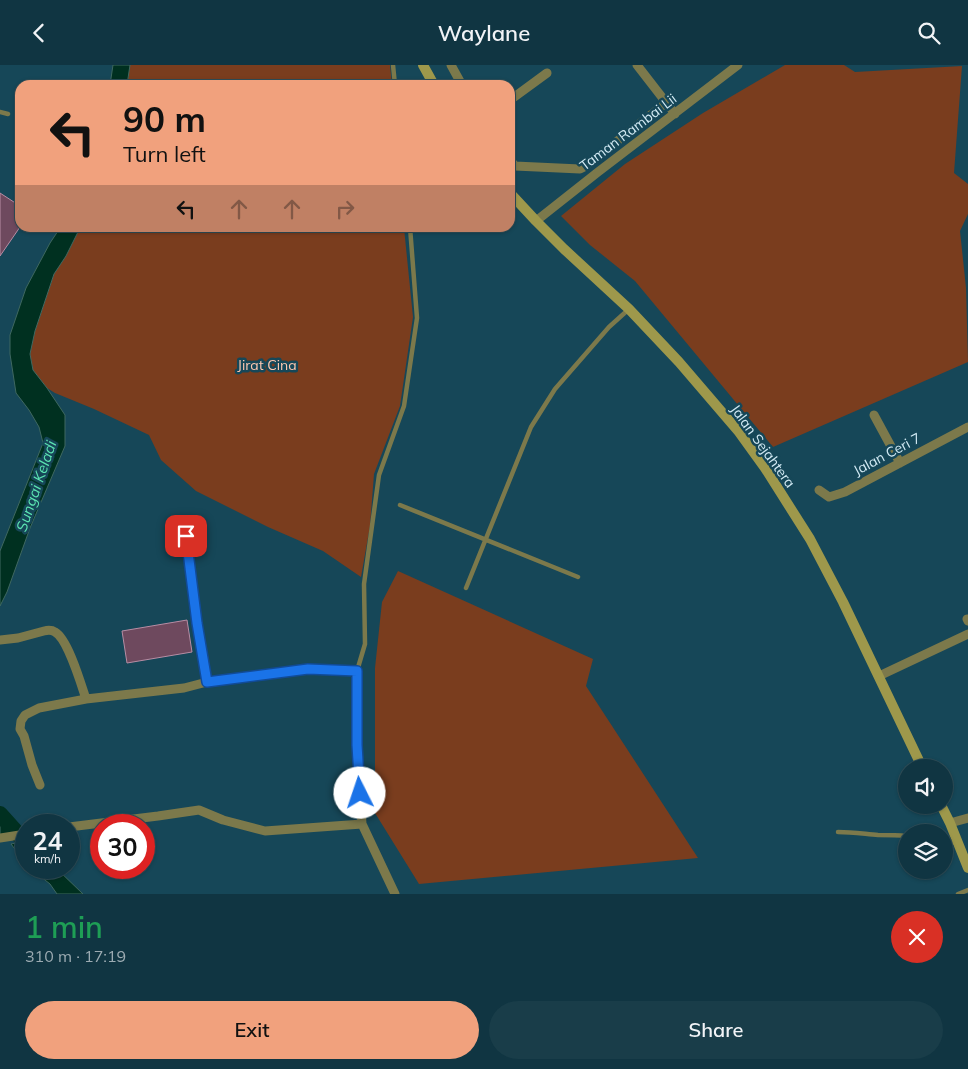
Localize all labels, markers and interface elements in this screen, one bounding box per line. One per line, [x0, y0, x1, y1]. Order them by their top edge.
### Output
icon: back [25, 19, 53, 47]
text: Waylane [438, 19, 530, 47]
icon: search [915, 19, 943, 47]
street label: Taman Rambai Lii [576, 90, 680, 174]
text: 90 m [123, 97, 206, 141]
icon: left [40, 100, 105, 165]
text: Turn left [123, 140, 206, 168]
icon: left [172, 195, 200, 223]
icon: ahead [225, 195, 253, 223]
icon: ahead [278, 195, 306, 223]
icon: right [331, 195, 359, 223]
park label: Jirat Cina [237, 356, 297, 374]
street label: Jalan Sejahtera [727, 401, 799, 491]
street label: Jalan Ceri 7 [850, 429, 924, 479]
water label: Sungai Keladi [12, 438, 61, 534]
pin [165, 515, 207, 557]
icon: arrive [172, 522, 200, 550]
map controls [898, 759, 953, 879]
button: sound [898, 759, 953, 814]
position arrow [333, 766, 385, 818]
speed limit sign: 30 [90, 814, 155, 879]
button: layers [898, 824, 953, 879]
text: 24 [32, 825, 63, 856]
text: km/h [34, 851, 61, 866]
text: 1 min [25, 908, 103, 946]
button: close [891, 911, 943, 963]
text: 310 m · 17:19 [25, 946, 126, 966]
button: Exit [25, 1001, 479, 1059]
button: Share [489, 1001, 943, 1059]

